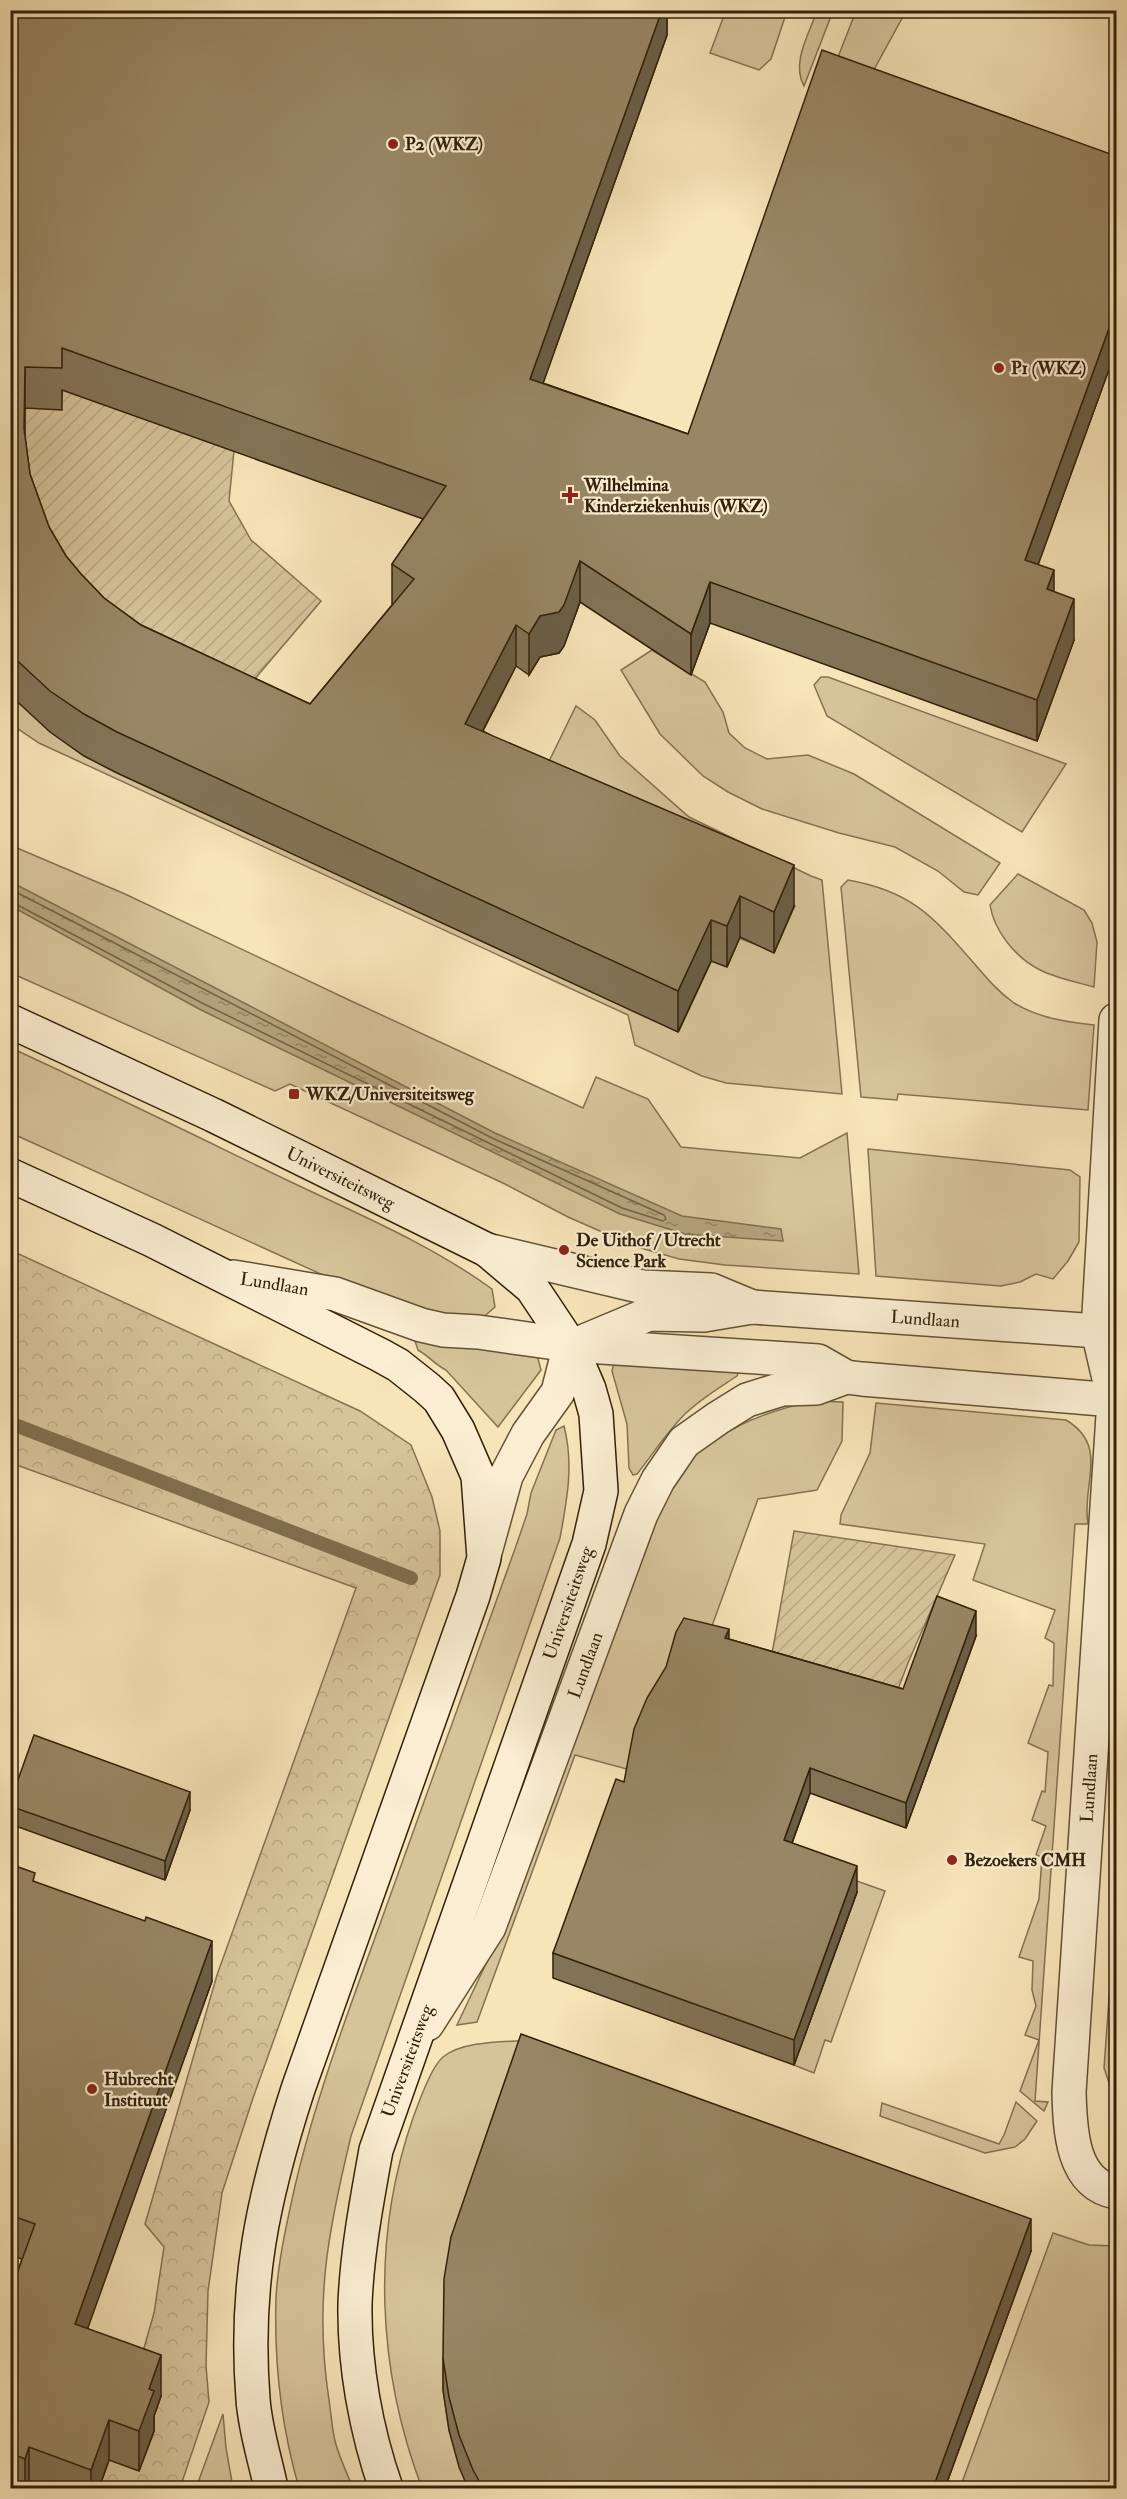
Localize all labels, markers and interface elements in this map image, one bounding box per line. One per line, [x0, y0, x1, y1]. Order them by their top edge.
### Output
place label: P2 (WKZ) [405, 133, 483, 156]
marker: P2 (WKZ) [386, 137, 400, 151]
place label: P1 (WKZ) [1011, 357, 1087, 380]
marker: P1 (WKZ) [992, 361, 1006, 375]
place label: Wilhelmina Kinderziekenhuis (WKZ) [583, 474, 768, 518]
marker: Wilhelmina Kinderziekenhuis (WKZ) [561, 486, 579, 504]
place label: WKZ/Universiteitsweg [305, 1083, 475, 1106]
marker: WKZ/Universiteitsweg [287, 1087, 301, 1101]
street label: Universiteitsweg [282, 1142, 400, 1215]
place label: De Uithof / Utrecht Science Park [576, 1229, 721, 1273]
marker: De Uithof / Utrecht Science Park [557, 1243, 571, 1257]
street label: Lundlaan [238, 1267, 310, 1301]
street label: Lundlaan [890, 1306, 961, 1333]
street label: Universiteitsweg [538, 1542, 599, 1663]
street label: Lundlaan [563, 1629, 609, 1702]
street label: Lundlaan [1076, 1753, 1103, 1823]
place label: Bezoekers CMH [964, 1849, 1086, 1872]
marker: Bezoekers CMH [945, 1853, 959, 1867]
street label: Universiteitsweg [376, 2000, 439, 2121]
place label: Hubrecht Instituut [104, 2068, 173, 2112]
marker: Hubrecht Instituut [85, 2082, 99, 2096]

